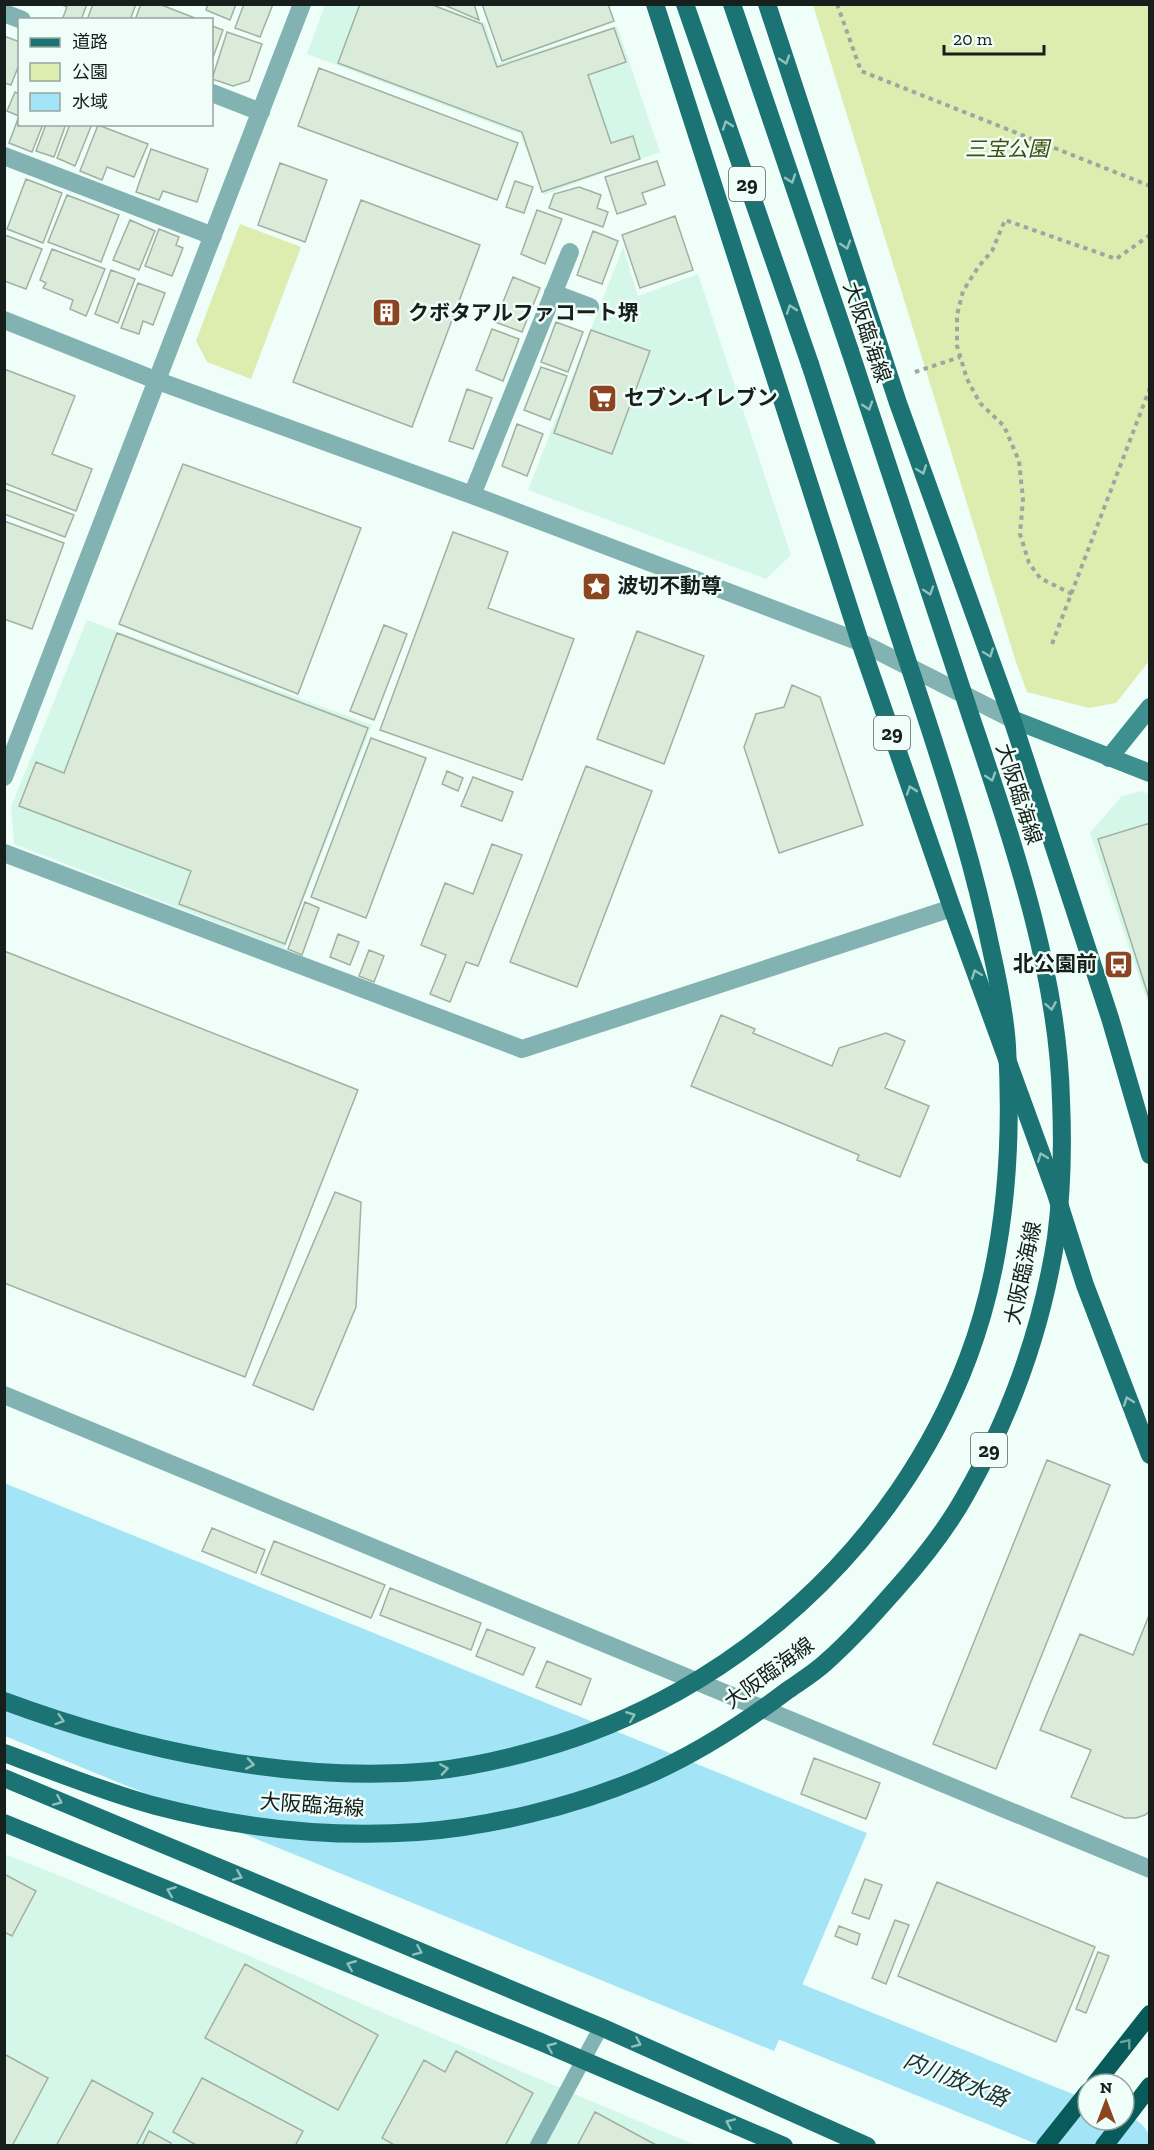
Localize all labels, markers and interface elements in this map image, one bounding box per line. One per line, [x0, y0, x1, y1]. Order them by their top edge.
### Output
legend [18, 18, 213, 126]
scale bar [944, 18, 1044, 56]
text: 20 m [953, 28, 993, 50]
text: 道路 [72, 31, 108, 53]
one-way arrow [778, 54, 790, 65]
text: 公園 [72, 61, 108, 83]
text: 水域 [72, 91, 108, 113]
one-way arrow [721, 120, 734, 131]
park label: 三宝公園 [965, 136, 1052, 161]
road number: 29 [729, 167, 765, 201]
one-way arrow [784, 173, 797, 184]
one-way arrow [839, 239, 851, 250]
street label: 大阪臨海線 [839, 278, 896, 386]
building icon: クボタアルファコート堺 [371, 297, 403, 329]
place label: クボタアルファコート堺 [408, 300, 639, 325]
one-way arrow [785, 304, 798, 315]
supermarket icon: セブン-イレブン [587, 382, 619, 414]
place label: セブン-イレブン [624, 385, 778, 410]
one-way arrow [861, 400, 873, 411]
one-way arrow [915, 464, 928, 475]
place icon: 波切不動尊 [580, 570, 612, 602]
place label: 波切不動尊 [617, 573, 722, 598]
one-way arrow [922, 586, 935, 596]
one-way arrow [981, 647, 994, 658]
road number: 29 [874, 716, 910, 750]
street label: 大阪臨海線 [991, 740, 1048, 848]
one-way arrow [984, 771, 996, 782]
one-way arrow [906, 785, 919, 796]
bus stop icon: 北公園前 [1102, 948, 1134, 980]
place label: 北公園前 [1013, 951, 1097, 976]
one-way arrow [971, 969, 984, 980]
one-way arrow [1044, 1001, 1056, 1010]
one-way arrow [1037, 1152, 1050, 1163]
street label: 大阪臨海線 [999, 1219, 1046, 1327]
one-way arrow [1123, 1396, 1135, 1407]
road number: 29 [971, 1433, 1007, 1467]
street label: 大阪臨海線 [719, 1632, 819, 1714]
one-way arrow [624, 1711, 635, 1723]
one-way arrow [54, 1712, 65, 1725]
one-way arrow [244, 1757, 254, 1770]
one-way arrow [439, 1763, 449, 1776]
street label: 大阪臨海線 [259, 1788, 365, 1821]
one-way arrow [52, 1794, 63, 1806]
one-way arrow [232, 1869, 243, 1881]
one-way arrow [166, 1886, 177, 1898]
one-way arrow [412, 1944, 423, 1956]
one-way arrow [346, 1960, 357, 1972]
one-way arrow [630, 2036, 641, 2048]
one-way arrow [1119, 2039, 1130, 2050]
one-way arrow [546, 2042, 557, 2054]
water label: 内川放水路 [900, 2046, 1014, 2113]
north arrow [1076, 2072, 1136, 2132]
text: N [1100, 2078, 1112, 2097]
one-way arrow [726, 2118, 737, 2130]

